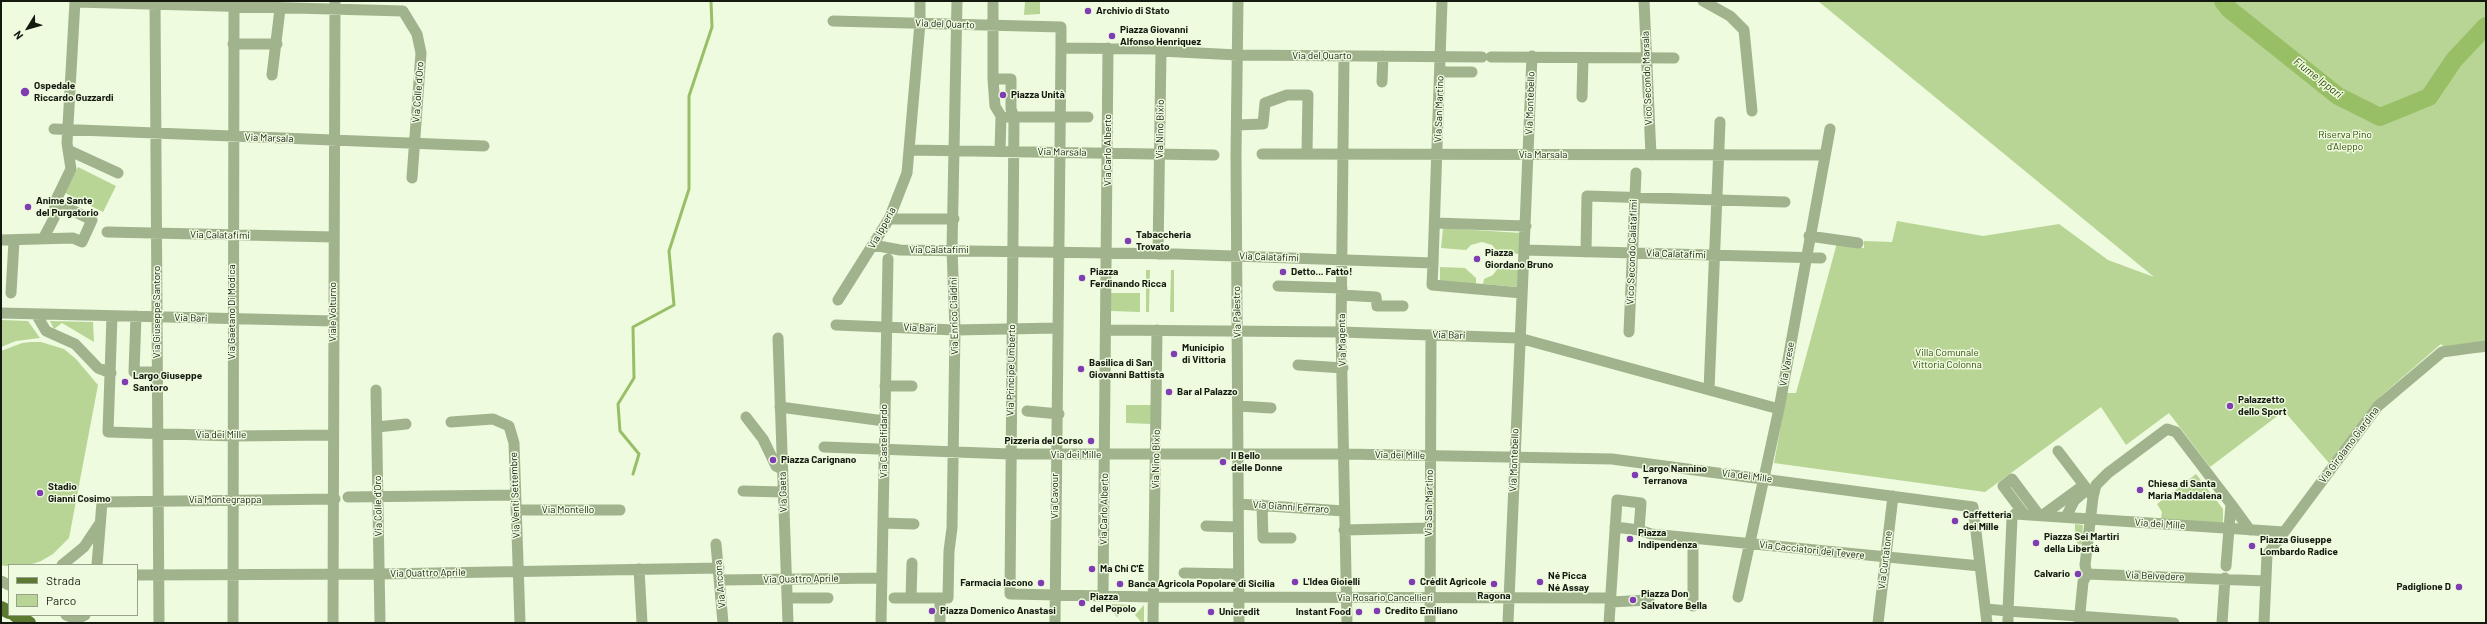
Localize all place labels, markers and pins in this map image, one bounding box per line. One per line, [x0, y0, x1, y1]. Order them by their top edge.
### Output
place label: Archivio di Stato [1096, 5, 1170, 17]
marker: Archivio di Stato [1083, 6, 1093, 16]
place label: Piazza Giovanni Alfonso Henriquez [1120, 24, 1201, 48]
marker: Piazza Giovanni Alfonso Henriquez [1107, 31, 1117, 41]
place label: Ospedale Riccardo Guzzardi [34, 80, 114, 104]
marker: Ospedale Riccardo Guzzardi [19, 86, 31, 98]
place label: Piazza Unità [1011, 89, 1065, 101]
marker: Piazza Unità [998, 90, 1008, 100]
place label: Anime Sante del Purgatorio [36, 195, 99, 218]
marker: Anime Sante del Purgatorio [23, 202, 33, 212]
place label: Tabaccheria Trovato [1136, 229, 1191, 252]
marker: Tabaccheria Trovato [1123, 236, 1133, 246]
place label: Piazza Giordano Bruno [1485, 247, 1553, 270]
marker: Piazza Giordano Bruno [1472, 254, 1482, 264]
place label: Piazza Ferdinando Ricca [1090, 266, 1166, 290]
place label: Detto... Fatto! [1291, 266, 1352, 278]
marker: Detto... Fatto! [1278, 267, 1288, 277]
marker: Piazza Ferdinando Ricca [1077, 273, 1087, 283]
place label: Municipio di Vittoria [1182, 342, 1226, 366]
marker: Municipio di Vittoria [1169, 349, 1179, 359]
place label: Basilica di San Giovanni Battista [1089, 357, 1164, 380]
marker: Basilica di San Giovanni Battista [1076, 364, 1086, 374]
place label: Largo Giuseppe Santoro [133, 370, 202, 394]
marker: Largo Giuseppe Santoro [120, 377, 130, 387]
place label: Bar al Palazzo [1177, 386, 1238, 398]
marker: Bar al Palazzo [1164, 387, 1174, 397]
place label: Palazzetto dello Sport [2238, 394, 2286, 418]
marker: Palazzetto dello Sport [2225, 401, 2235, 411]
place label: Pizzeria del Corso [1005, 435, 1083, 447]
marker: Pizzeria del Corso [1086, 436, 1096, 446]
place label: Il Bello delle Donne [1231, 450, 1283, 474]
place label: Piazza Carignano [781, 454, 856, 466]
marker: Piazza Carignano [768, 455, 778, 465]
marker: Il Bello delle Donne [1218, 457, 1228, 467]
place label: Largo Nannino Terranova [1643, 463, 1707, 486]
marker: Largo Nannino Terranova [1630, 470, 1640, 480]
place label: Chiesa di Santa Maria Maddalena [2148, 478, 2222, 502]
place label: Stadio Gianni Cosimo [48, 481, 111, 504]
marker: Chiesa di Santa Maria Maddalena [2135, 485, 2145, 495]
marker: Stadio Gianni Cosimo [35, 488, 45, 498]
place label: Caffetteria dei Mille [1963, 509, 2012, 532]
marker: Caffetteria dei Mille [1950, 516, 1960, 526]
place label: Piazza Indipendenza [1638, 527, 1697, 550]
place label: Piazza Sei Martiri della Libertà [2044, 531, 2119, 554]
marker: Piazza Indipendenza [1625, 534, 1635, 544]
place label: Piazza Giuseppe Lombardo Radice [2260, 534, 2338, 558]
marker: Piazza Sei Martiri della Libertà [2031, 538, 2041, 548]
marker: Piazza Giuseppe Lombardo Radice [2247, 541, 2257, 551]
place label: Ma Chi C'È [1100, 563, 1144, 575]
marker: Ma Chi C'È [1087, 564, 1097, 574]
place label: Calvario [2034, 568, 2070, 580]
marker: Calvario [2073, 569, 2083, 579]
place label: Né Picca Né Assay [1548, 570, 1589, 594]
place label: L'Idea Gioielli [1303, 576, 1360, 588]
place label: Crédit Agricole [1420, 576, 1486, 588]
place label: Farmacia Iacono [960, 577, 1033, 589]
marker: L'Idea Gioielli [1290, 577, 1300, 587]
marker: Crédit Agricole [1407, 577, 1417, 587]
marker: Né Picca Né Assay [1535, 577, 1545, 587]
marker: Farmacia Iacono [1036, 578, 1046, 588]
place label: Banca Agricola Popolare di Sicilia [1128, 578, 1275, 590]
marker: Banca Agricola Popolare di Sicilia [1115, 579, 1125, 589]
marker: Ragona [1489, 579, 1499, 589]
place label: Padiglione D [2396, 581, 2451, 593]
marker: Padiglione D [2454, 582, 2464, 592]
place label: Piazza Don Salvatore Bella [1641, 588, 1707, 612]
place label: Ragona [1477, 590, 1511, 602]
place label: Piazza del Popolo [1090, 591, 1136, 614]
marker: Piazza Don Salvatore Bella [1628, 595, 1638, 605]
marker: Piazza del Popolo [1077, 598, 1087, 608]
place label: Piazza Domenico Anastasi [940, 605, 1056, 617]
place label: Credito Emiliano [1385, 605, 1458, 617]
marker: Piazza Domenico Anastasi [927, 606, 937, 616]
place label: Unicredit [1219, 606, 1260, 618]
place label: Instant Food [1296, 606, 1351, 618]
marker: Credito Emiliano [1372, 606, 1382, 616]
marker: Unicredit [1206, 607, 1216, 617]
marker: Instant Food [1354, 607, 1364, 617]

